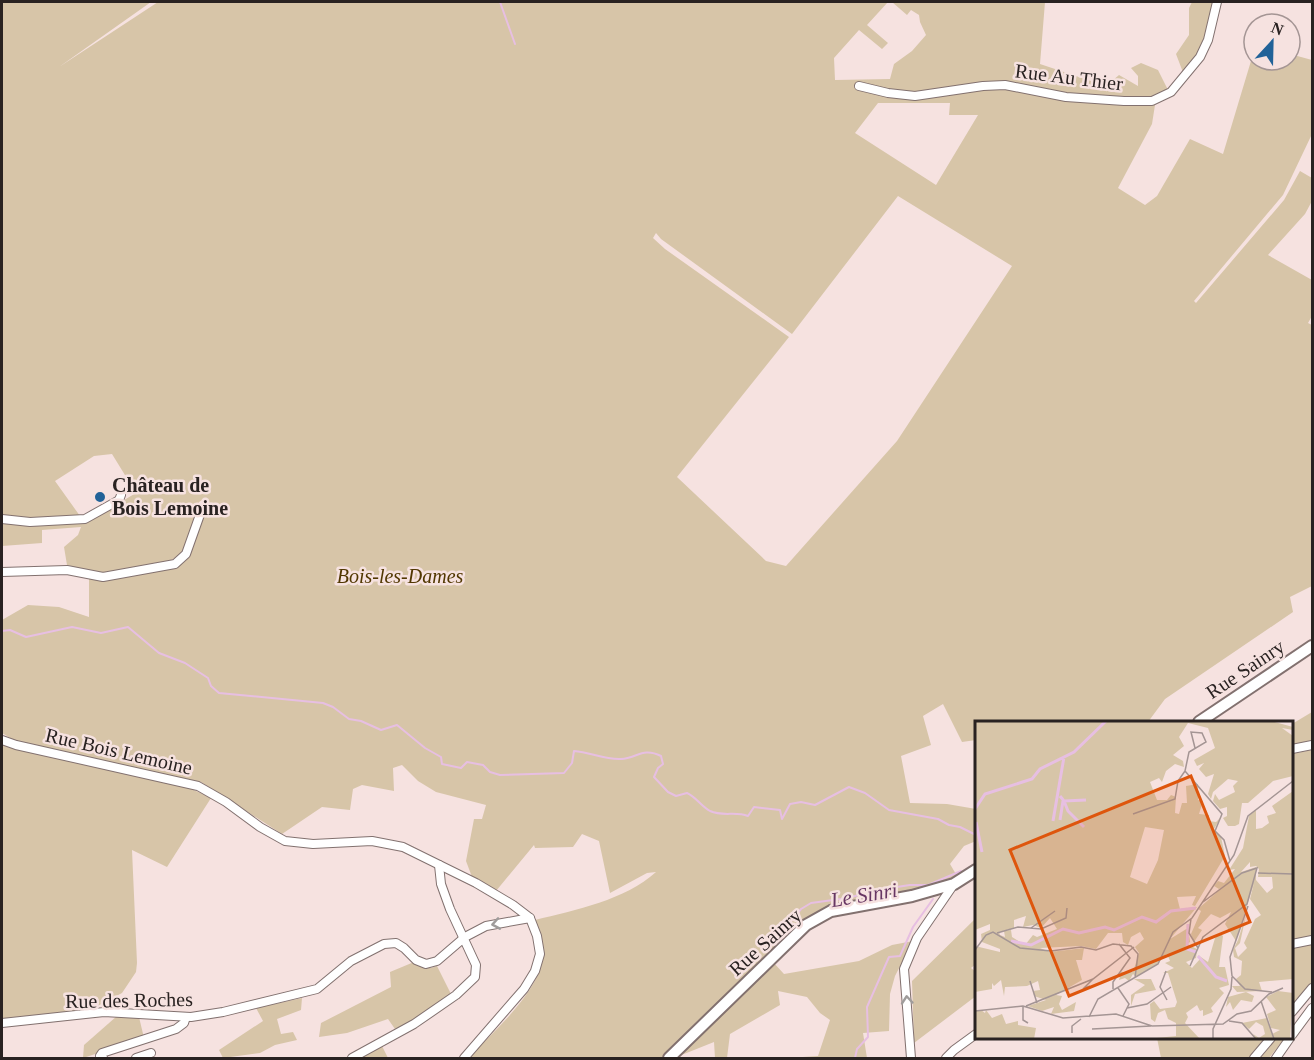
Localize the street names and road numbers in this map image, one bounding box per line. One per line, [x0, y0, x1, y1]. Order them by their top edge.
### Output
street label: Rue Au Thier [1014, 59, 1125, 95]
street label: Rue Sainry [1202, 635, 1289, 704]
street label: Rue Bois Lemoine [43, 723, 195, 779]
street label: Rue Sainry [724, 904, 806, 981]
street label: Rue des Roches [65, 988, 193, 1012]

